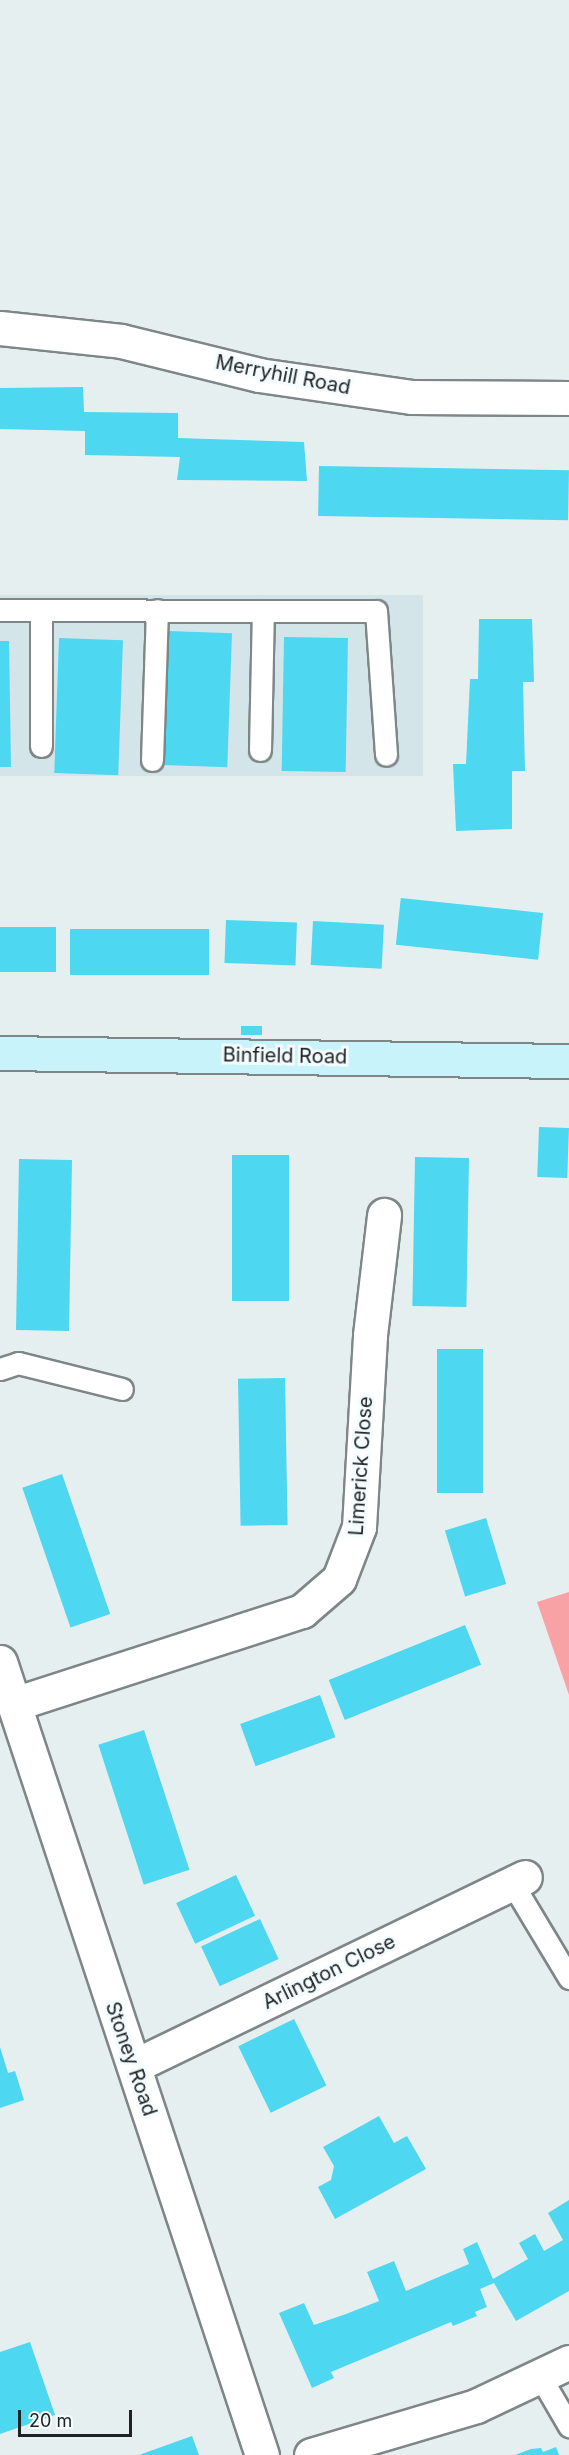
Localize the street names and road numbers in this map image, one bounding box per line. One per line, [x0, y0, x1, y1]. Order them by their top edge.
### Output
street label: Merryhill Road [213, 350, 353, 400]
street label: Binfield Road [222, 1043, 348, 1069]
street label: Limerick Close [344, 1395, 378, 1537]
street label: Arlington Close [259, 1929, 399, 2015]
street label: Stoney Road [100, 1999, 162, 2119]

